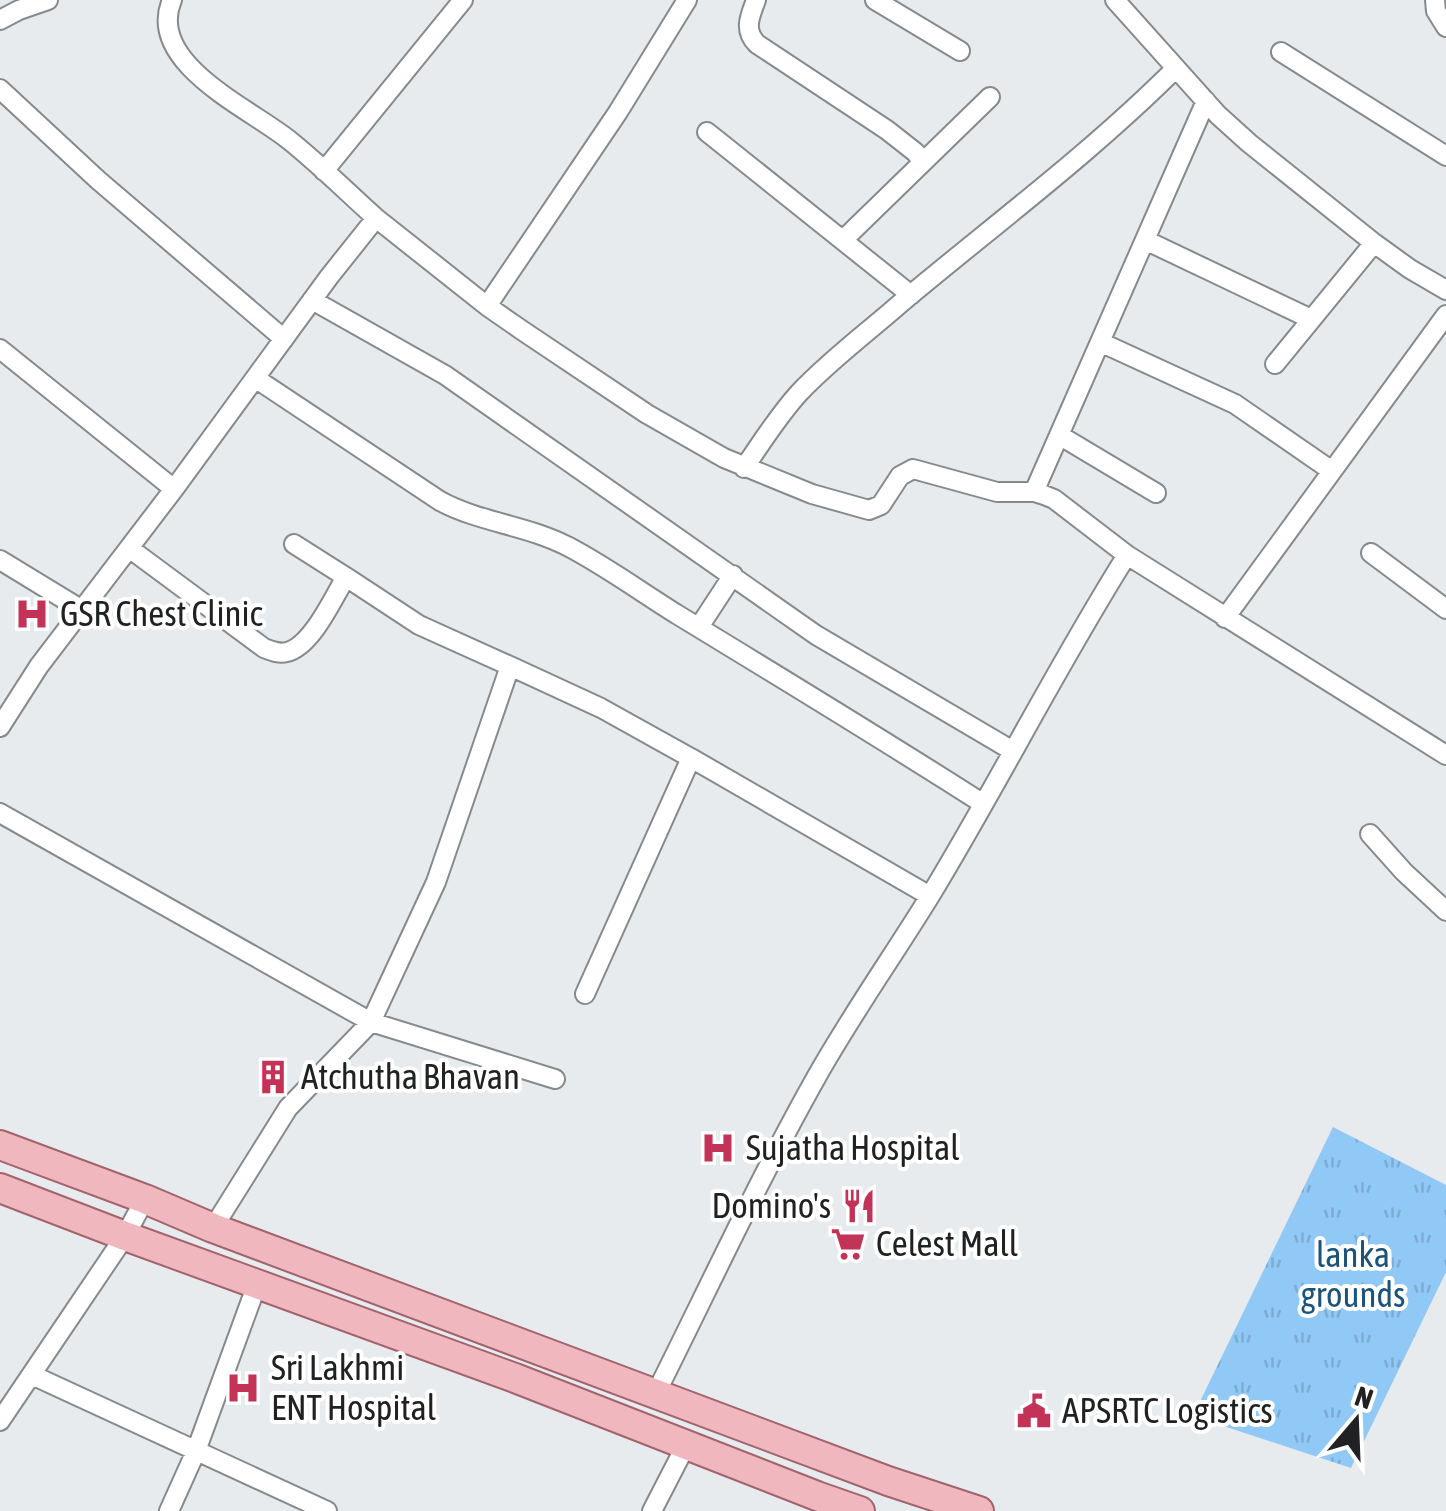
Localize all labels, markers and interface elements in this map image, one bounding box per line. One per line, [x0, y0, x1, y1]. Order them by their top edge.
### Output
place label: GSR Chest Clinic [60, 593, 262, 633]
hospital icon: GSR Chest Clinic [13, 595, 51, 633]
place label: Atchutha Bhavan [301, 1056, 520, 1096]
building icon: Atchutha Bhavan [254, 1058, 292, 1096]
place label: Sujatha Hospital [746, 1127, 959, 1167]
hospital icon: Sujatha Hospital [699, 1129, 737, 1167]
place label: Domino's [712, 1185, 831, 1225]
restaurant icon: Domino's [840, 1187, 878, 1225]
place label: Celest Mall [876, 1223, 1018, 1263]
supermarket icon: Celest Mall [829, 1225, 867, 1263]
park label: lanka grounds [1301, 1234, 1405, 1314]
place label: Sri Lakhmi ENT Hospital [271, 1347, 436, 1427]
hospital icon: Sri Lakhmi ENT Hospital [224, 1369, 262, 1407]
north arrow [1306, 1371, 1406, 1471]
text: N [1351, 1380, 1377, 1415]
place label: APSRTC Logistics [1062, 1390, 1273, 1430]
public building icon: APSRTC Logistics [1015, 1392, 1053, 1430]

